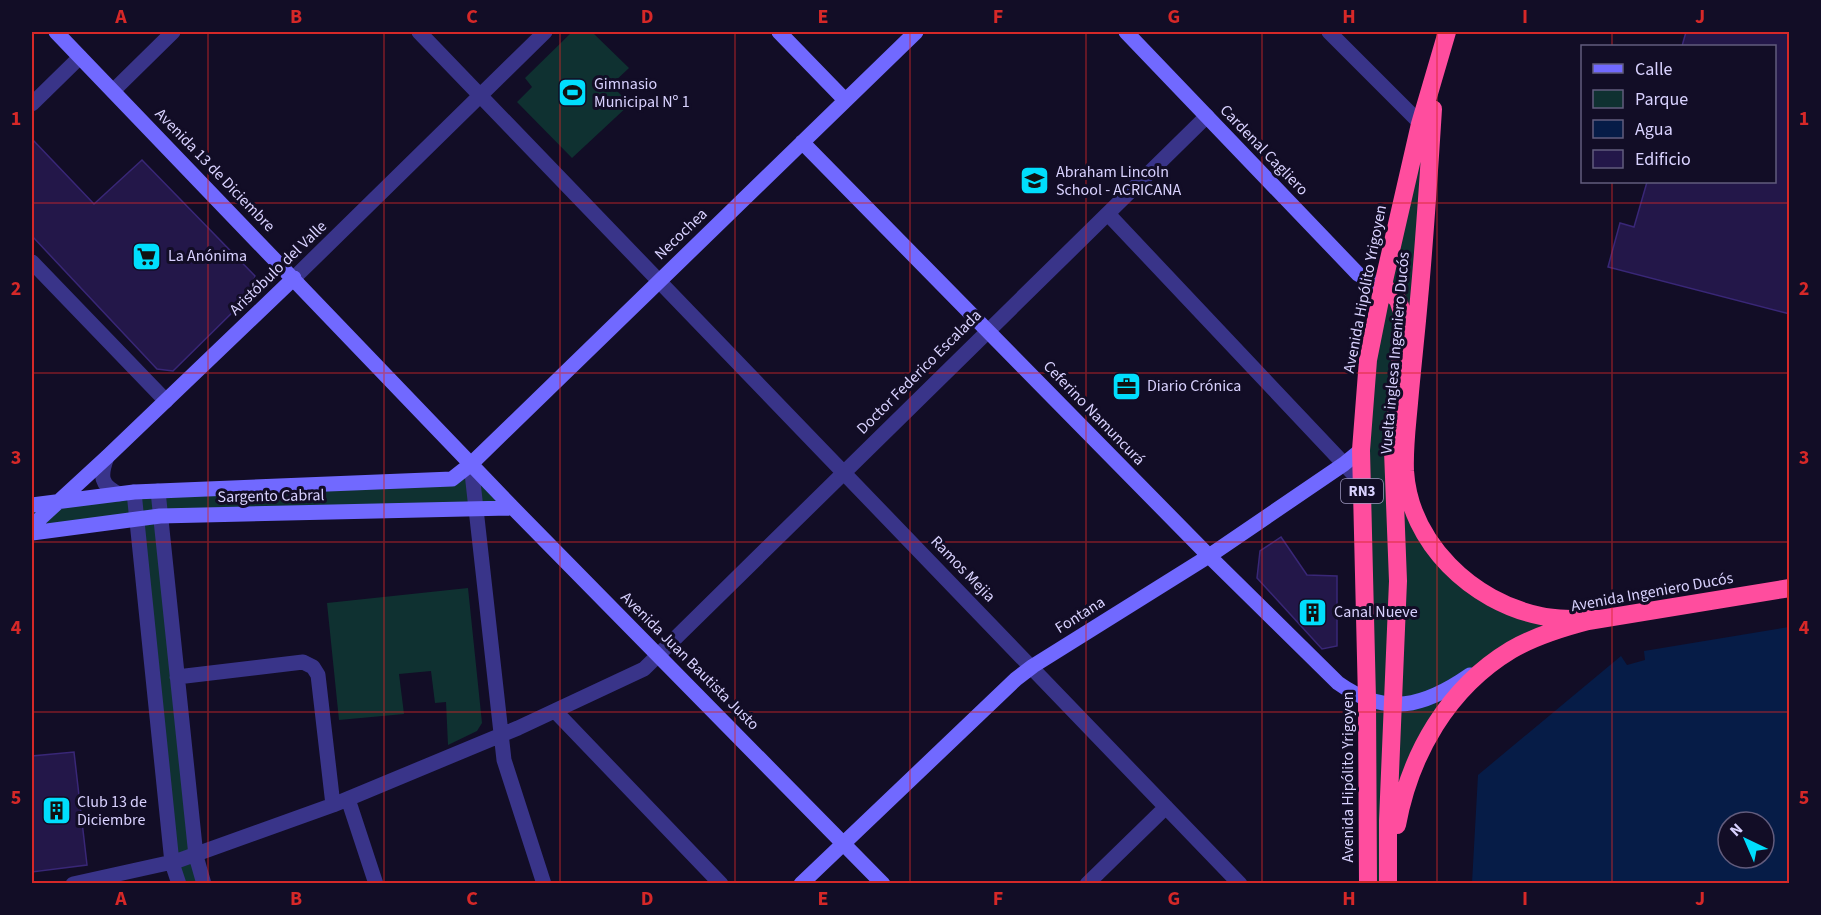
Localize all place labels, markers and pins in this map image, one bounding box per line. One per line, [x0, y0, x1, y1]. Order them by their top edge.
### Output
place label: Gimnasio Municipal Nº 1 [594, 73, 690, 113]
sports icon: Gimnasio Municipal Nº 1 [557, 77, 589, 109]
place label: Abraham Lincoln School - ACRICANA [1056, 161, 1181, 201]
school or university icon: Abraham Lincoln School - ACRICANA [1019, 165, 1051, 197]
supermarket icon: La Anónima [131, 240, 163, 272]
place label: La Anónima [168, 245, 247, 267]
office icon: Diario Crónica [1110, 370, 1142, 402]
place label: Diario Crónica [1147, 375, 1241, 397]
building icon: Canal Nueve [1297, 596, 1329, 628]
place label: Canal Nueve [1334, 601, 1418, 623]
place label: Club 13 de Diciembre [77, 791, 147, 831]
building icon: Club 13 de Diciembre [40, 795, 72, 827]

